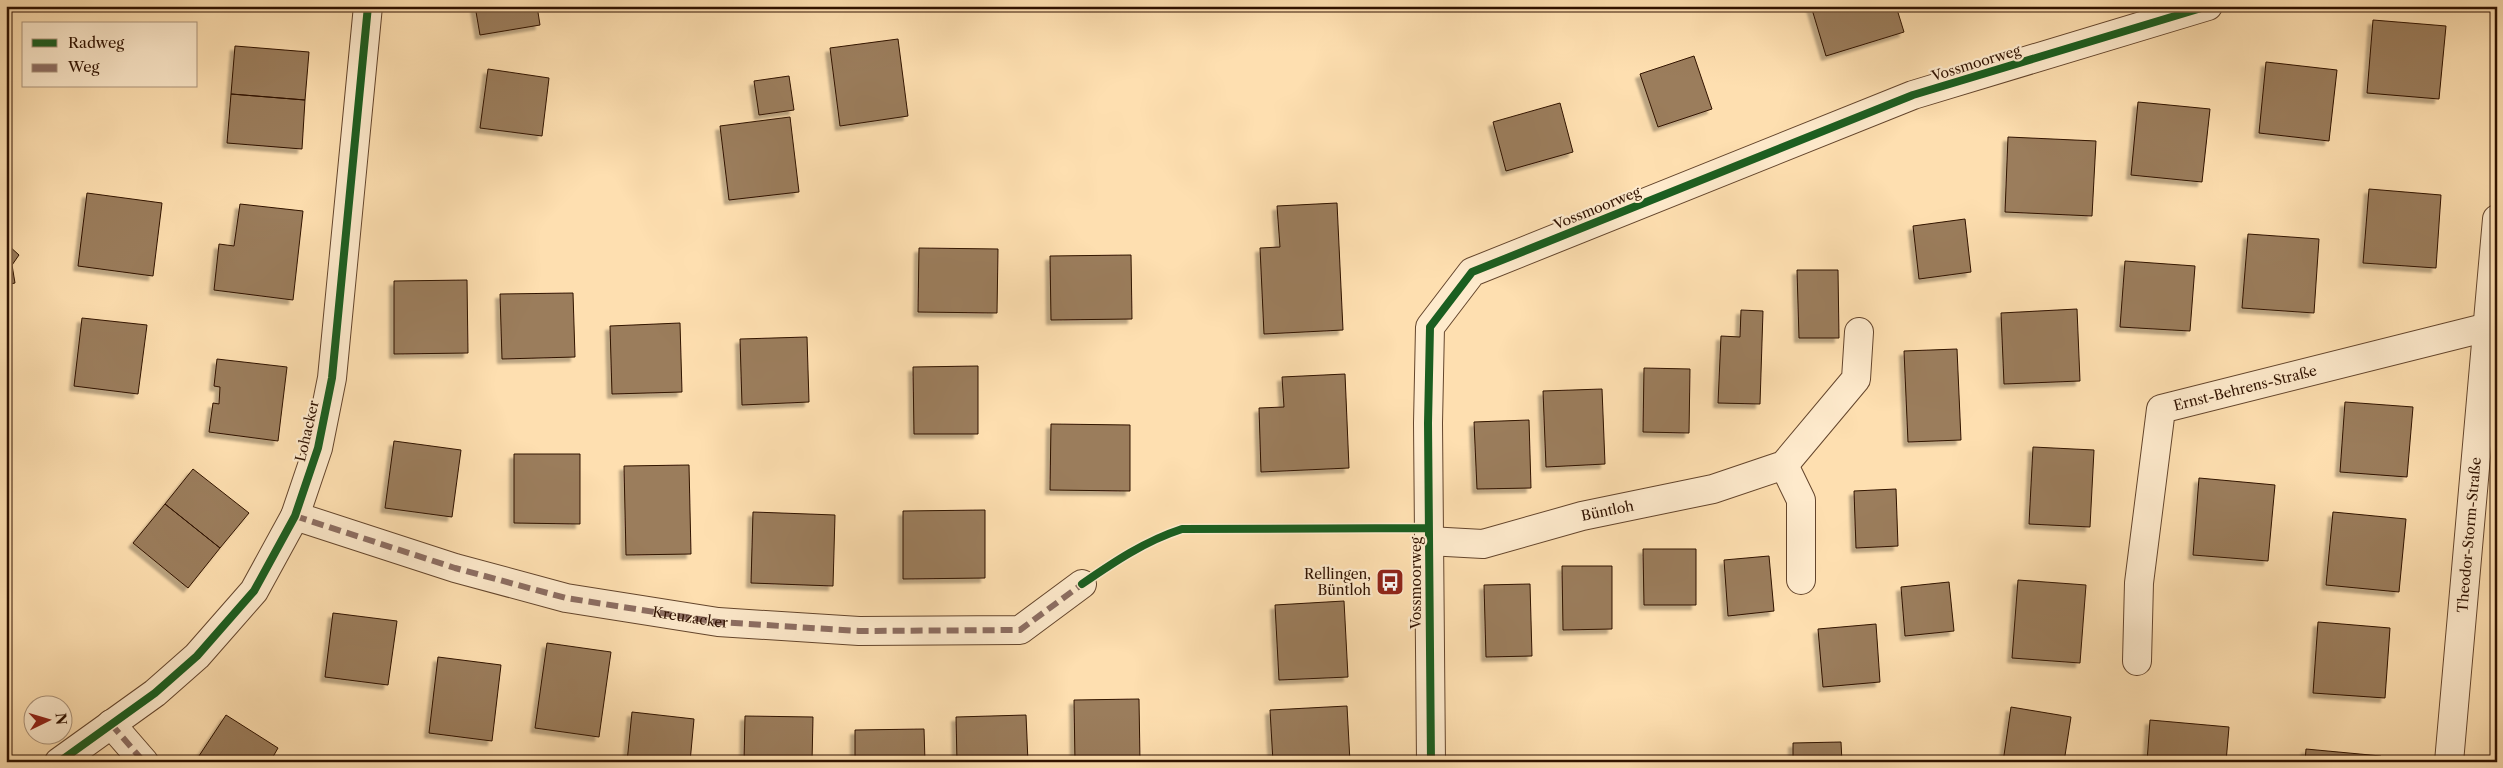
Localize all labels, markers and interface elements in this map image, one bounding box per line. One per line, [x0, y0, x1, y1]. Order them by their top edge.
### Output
legend [22, 22, 198, 88]
text: Radweg [68, 33, 124, 52]
street label: Vossmoorweg [1928, 41, 2023, 85]
text: Weg [67, 57, 100, 76]
street label: Vossmoorweg [1550, 182, 1644, 234]
street label: Ernst-Behrens-Straße [2172, 361, 2319, 415]
street label: Lohacker [291, 398, 323, 463]
street label: Theodor-Storm-Straße [2453, 456, 2485, 613]
street label: Büntloh [1580, 496, 1636, 525]
street label: Vossmoorweg [1407, 536, 1425, 630]
place label: Rellingen, Büntloh [1304, 565, 1371, 599]
bus stop icon: Rellingen, Büntloh [1375, 567, 1405, 597]
street label: Kreuzacker [651, 603, 729, 632]
north arrow [22, 696, 72, 746]
text: N [51, 712, 70, 726]

